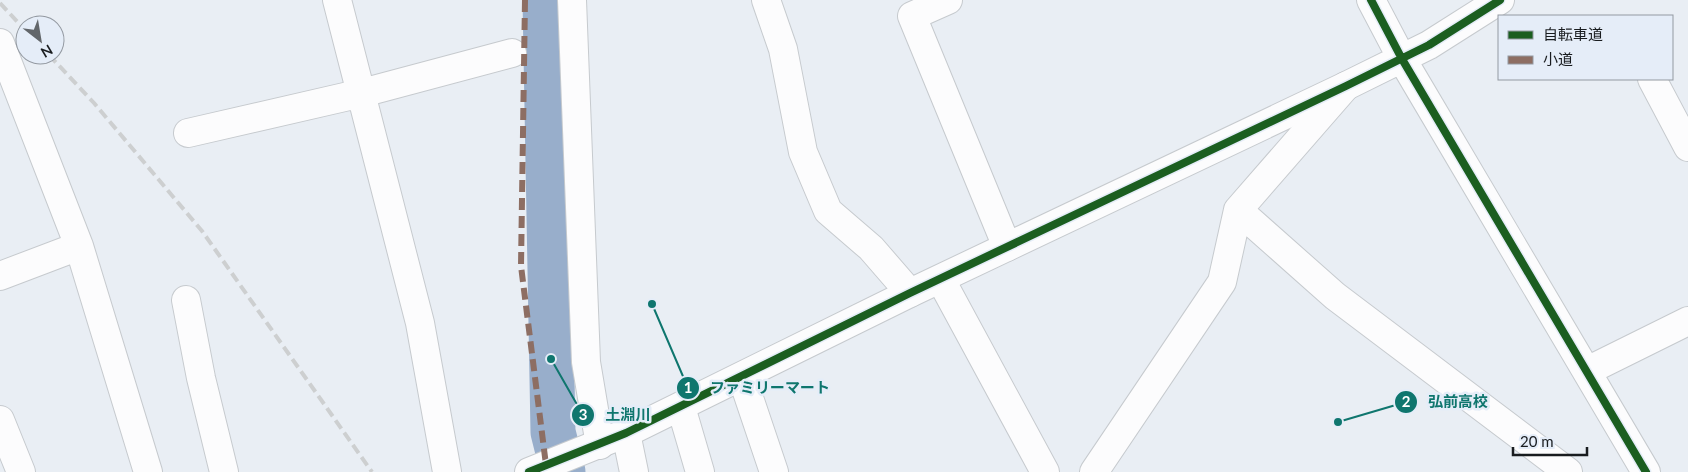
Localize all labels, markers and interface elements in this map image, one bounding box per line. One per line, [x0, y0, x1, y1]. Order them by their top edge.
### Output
north arrow [15, 15, 65, 65]
legend [1498, 15, 1673, 80]
text: 自転車道 [1543, 25, 1603, 43]
text: N [38, 42, 56, 62]
text: 小道 [1543, 50, 1573, 68]
callout: ファミリーマート [675, 373, 840, 403]
text: 1 [684, 378, 692, 396]
text: ファミリーマート [710, 378, 830, 396]
callout: 弘前高校 [1393, 387, 1498, 417]
text: 2 [1402, 392, 1411, 410]
text: 弘前高校 [1428, 392, 1488, 410]
callout: 土淵川 [570, 400, 660, 430]
text: 3 [579, 405, 587, 423]
text: 土淵川 [605, 405, 651, 423]
scale bar [1513, 424, 1587, 456]
text: 20 m [1520, 432, 1554, 450]

